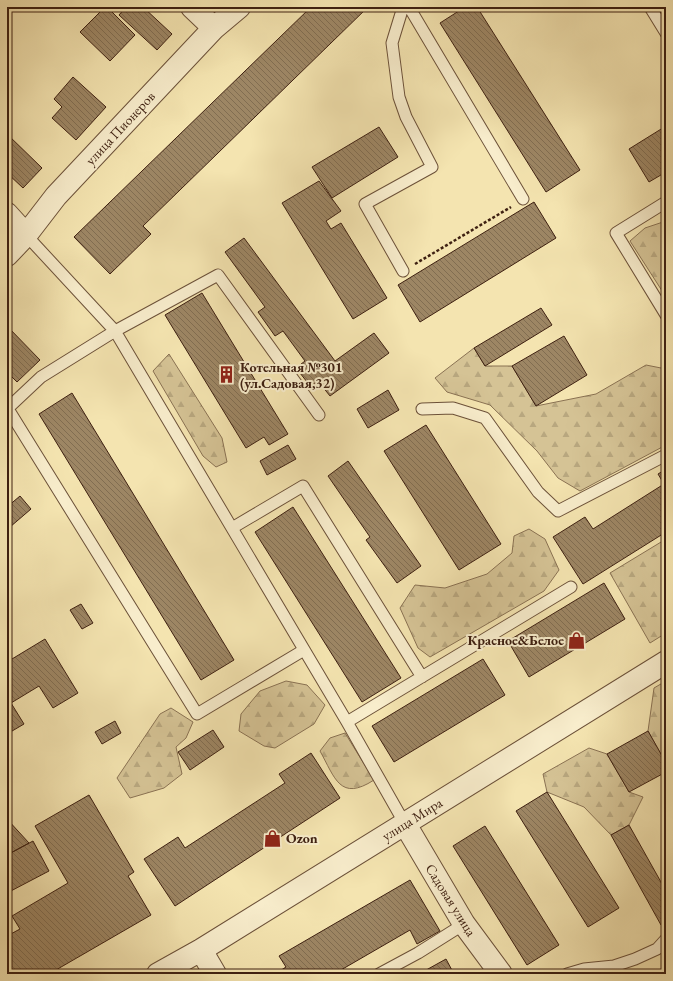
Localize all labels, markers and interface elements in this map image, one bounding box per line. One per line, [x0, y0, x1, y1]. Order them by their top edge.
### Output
street label: улица Пионеров [81, 87, 159, 169]
place label: Котельная №301 (ул.Садовая,32) [240, 358, 342, 392]
building icon: Котельная №301 (ул.Садовая,32) [217, 365, 237, 385]
shop icon: Красное&Белое [567, 630, 587, 650]
place label: Красное&Белое [468, 631, 564, 649]
street label: улица Мира [378, 793, 446, 845]
shop icon: Ozon [263, 828, 283, 848]
place label: Ozon [286, 829, 318, 847]
street label: Садовая улица [422, 860, 481, 940]

